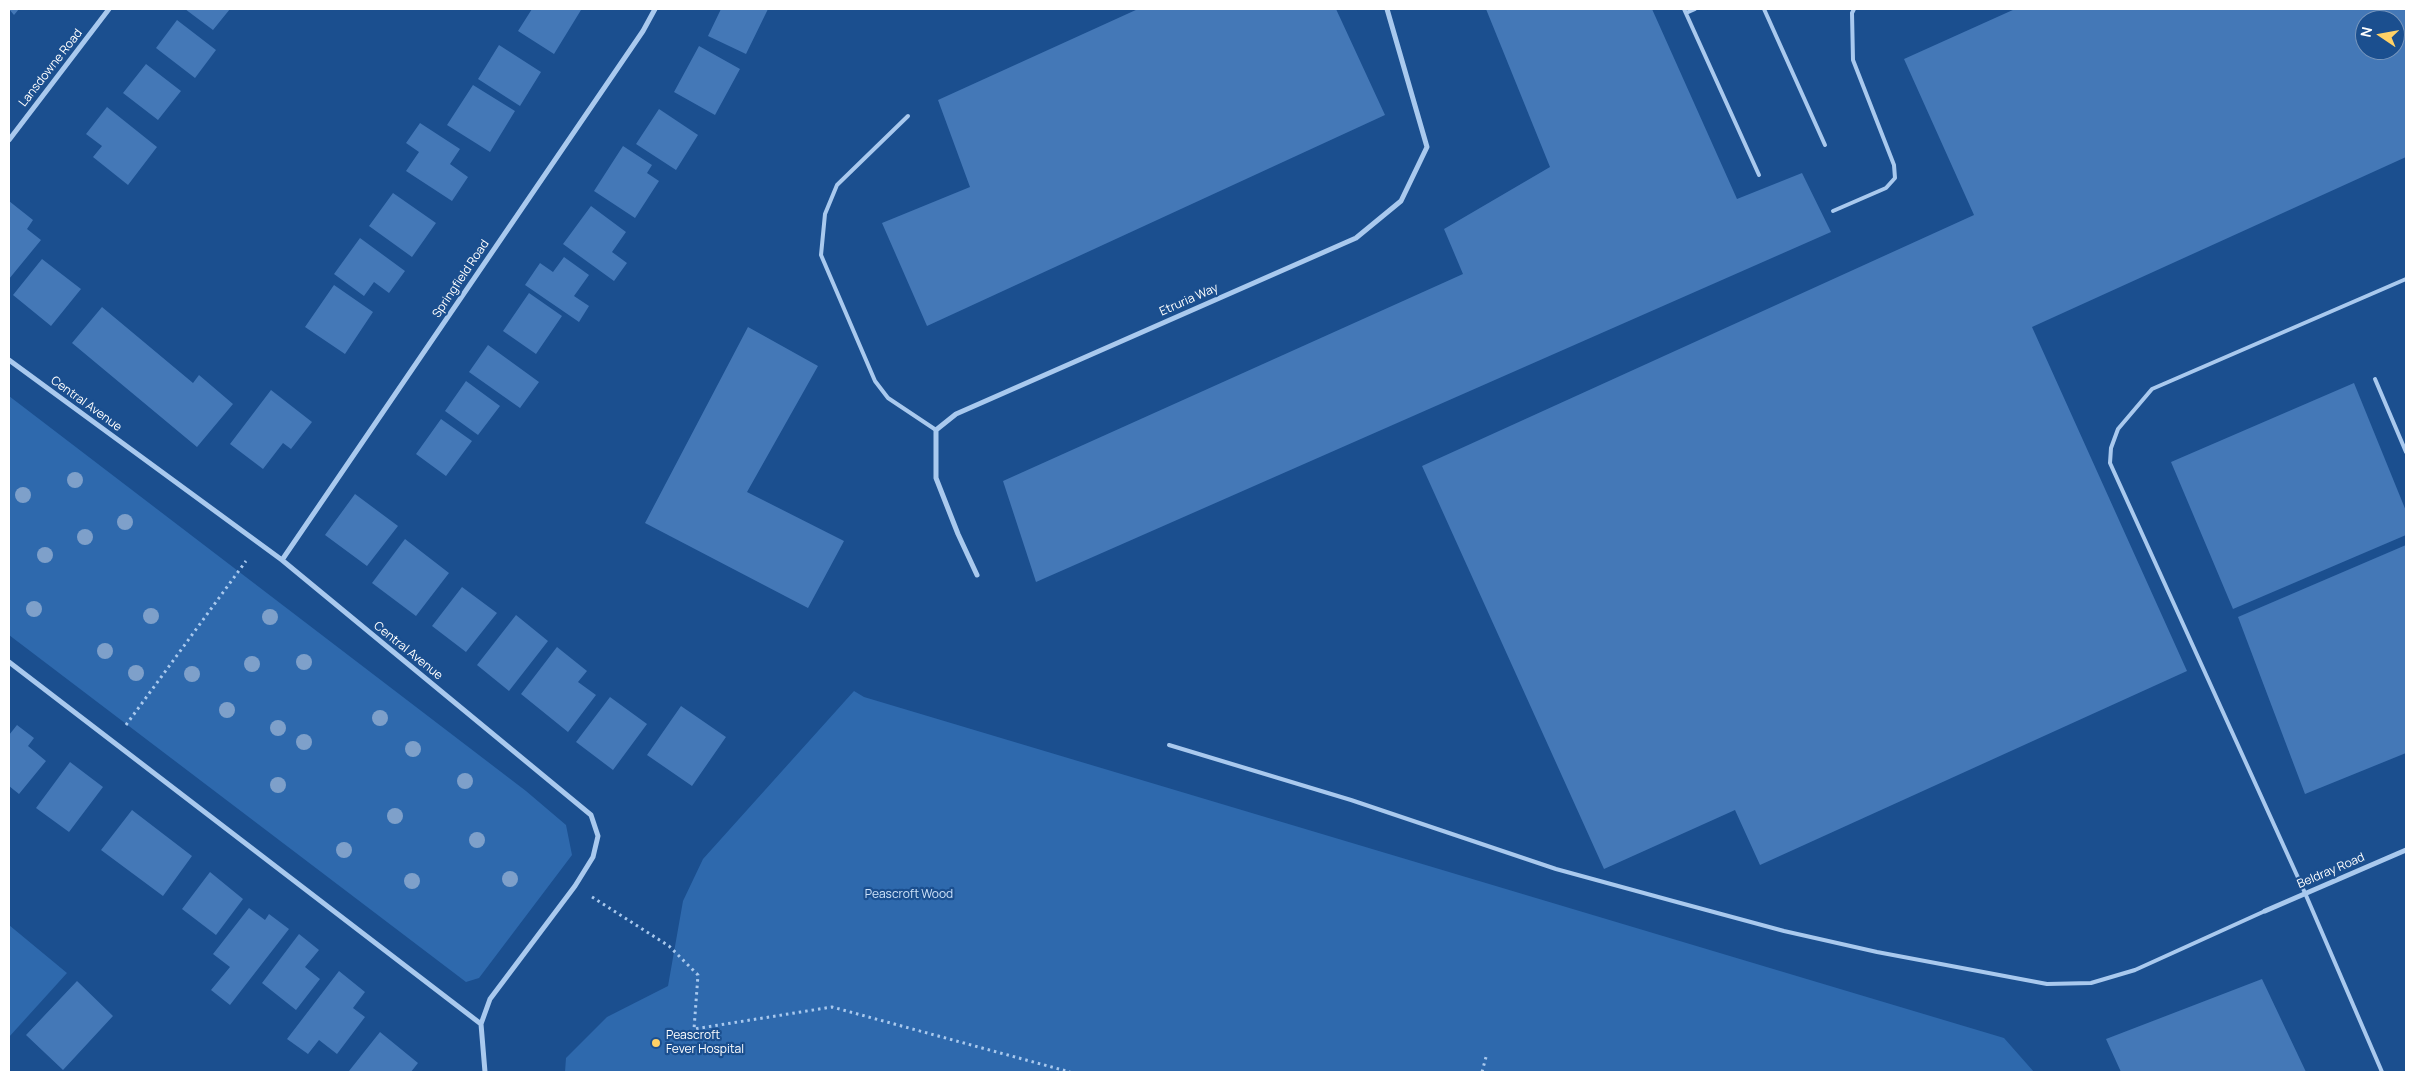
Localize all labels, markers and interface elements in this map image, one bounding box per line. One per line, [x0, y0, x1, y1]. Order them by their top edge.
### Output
north arrow [2355, 10, 2405, 60]
text: N [2355, 25, 2376, 39]
street label: Lansdowne Road [16, 26, 86, 110]
street label: Springfield Road [430, 237, 492, 321]
street label: Etruria Way [1157, 281, 1221, 319]
street label: Central Avenue [48, 373, 124, 435]
street label: Central Avenue [371, 619, 445, 683]
street label: Beldray Road [2295, 850, 2367, 892]
park label: Peascroft Wood [865, 888, 953, 902]
place label: Peascroft Fever Hospital [666, 1029, 744, 1057]
marker: Peascroft Fever Hospital [650, 1037, 662, 1049]

